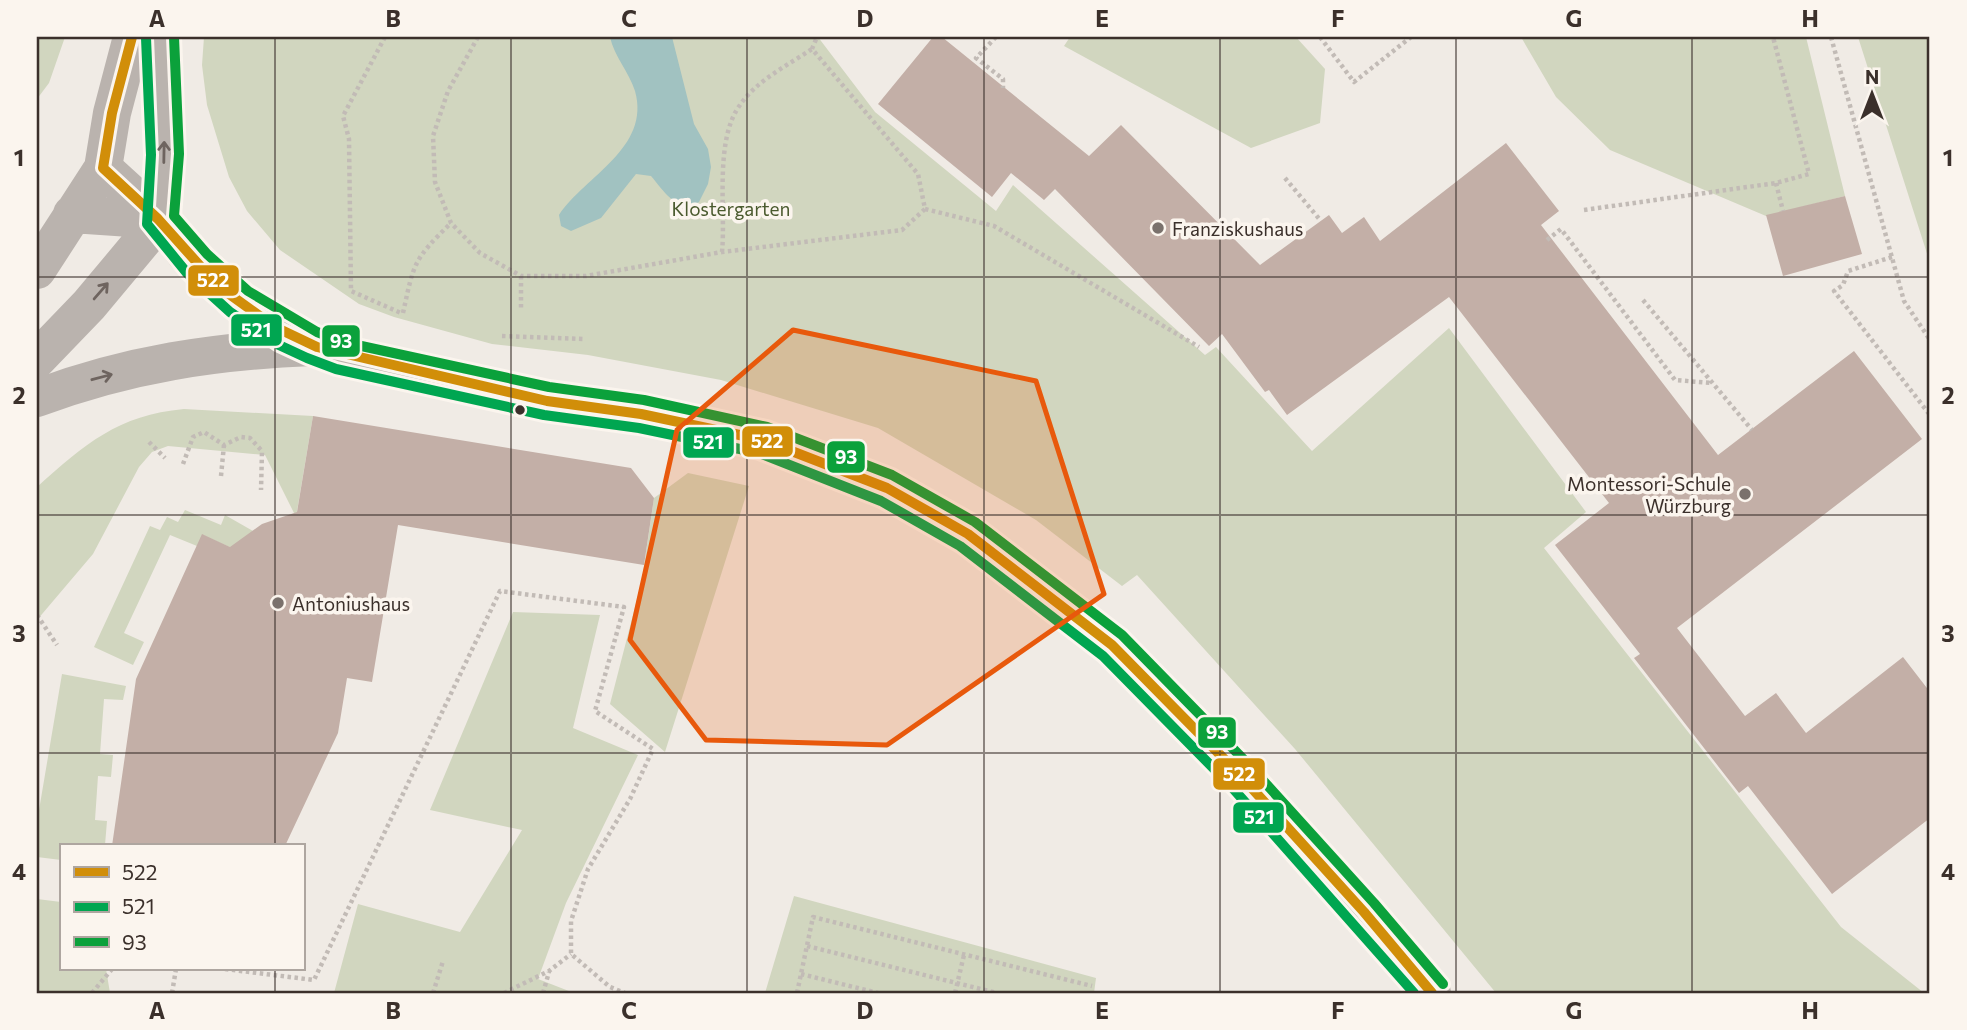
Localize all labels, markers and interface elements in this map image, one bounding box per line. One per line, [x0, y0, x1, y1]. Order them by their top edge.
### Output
text: A [149, 4, 166, 32]
text: B [385, 4, 401, 32]
text: C [621, 4, 637, 32]
text: D [857, 4, 874, 32]
text: E [1095, 4, 1109, 32]
text: F [1331, 4, 1345, 32]
text: G [1566, 4, 1582, 32]
text: H [1801, 4, 1819, 32]
north arrow [1838, 60, 1908, 130]
text: N [1865, 65, 1879, 88]
one-way arrow [158, 141, 171, 164]
text: 1 [14, 143, 24, 171]
text: 1 [1943, 143, 1953, 171]
park label: Klostergarten [672, 197, 790, 220]
place label: Franziskushaus [1172, 217, 1303, 240]
marker: Franziskushaus [1150, 220, 1166, 236]
line badge: 522 [187, 264, 240, 297]
text: 522 [197, 268, 229, 291]
one-way arrow [93, 283, 109, 301]
line badge: 521 [230, 313, 283, 347]
text: 521 [241, 318, 271, 341]
line badge: 93 [321, 324, 361, 358]
text: 93 [330, 329, 352, 352]
one-way arrow [90, 370, 112, 383]
text: 2 [12, 381, 26, 409]
text: 2 [1941, 381, 1955, 409]
unlabelled marker [513, 403, 527, 417]
line badge: 522 [741, 425, 794, 458]
line badge: 521 [682, 426, 735, 459]
text: 522 [751, 429, 783, 452]
text: 521 [693, 430, 723, 453]
line badge: 93 [826, 440, 866, 474]
text: 93 [835, 445, 857, 468]
place label: Montessori-Schule Würzburg [1567, 472, 1731, 517]
marker: Montessori-Schule Würzburg [1737, 486, 1753, 502]
place label: Antoniushaus [292, 592, 410, 615]
marker: Antoniushaus [270, 595, 286, 611]
text: 3 [12, 619, 26, 647]
text: 3 [1941, 619, 1955, 647]
line badge: 93 [1197, 716, 1237, 749]
text: 93 [1206, 720, 1228, 743]
line badge: 522 [1212, 757, 1266, 791]
text: 522 [1223, 762, 1255, 785]
line badge: 521 [1232, 801, 1285, 834]
text: 521 [1244, 805, 1274, 828]
legend [60, 844, 304, 970]
text: 4 [12, 857, 26, 885]
text: 4 [1941, 857, 1955, 885]
text: 522 [122, 859, 157, 884]
text: 521 [122, 893, 155, 918]
text: 93 [122, 929, 147, 954]
text: A [149, 996, 166, 1024]
text: B [385, 996, 401, 1024]
text: C [621, 996, 637, 1024]
text: D [857, 996, 874, 1024]
text: E [1095, 996, 1109, 1024]
text: F [1331, 996, 1345, 1024]
text: G [1566, 996, 1582, 1024]
text: H [1801, 996, 1819, 1024]

